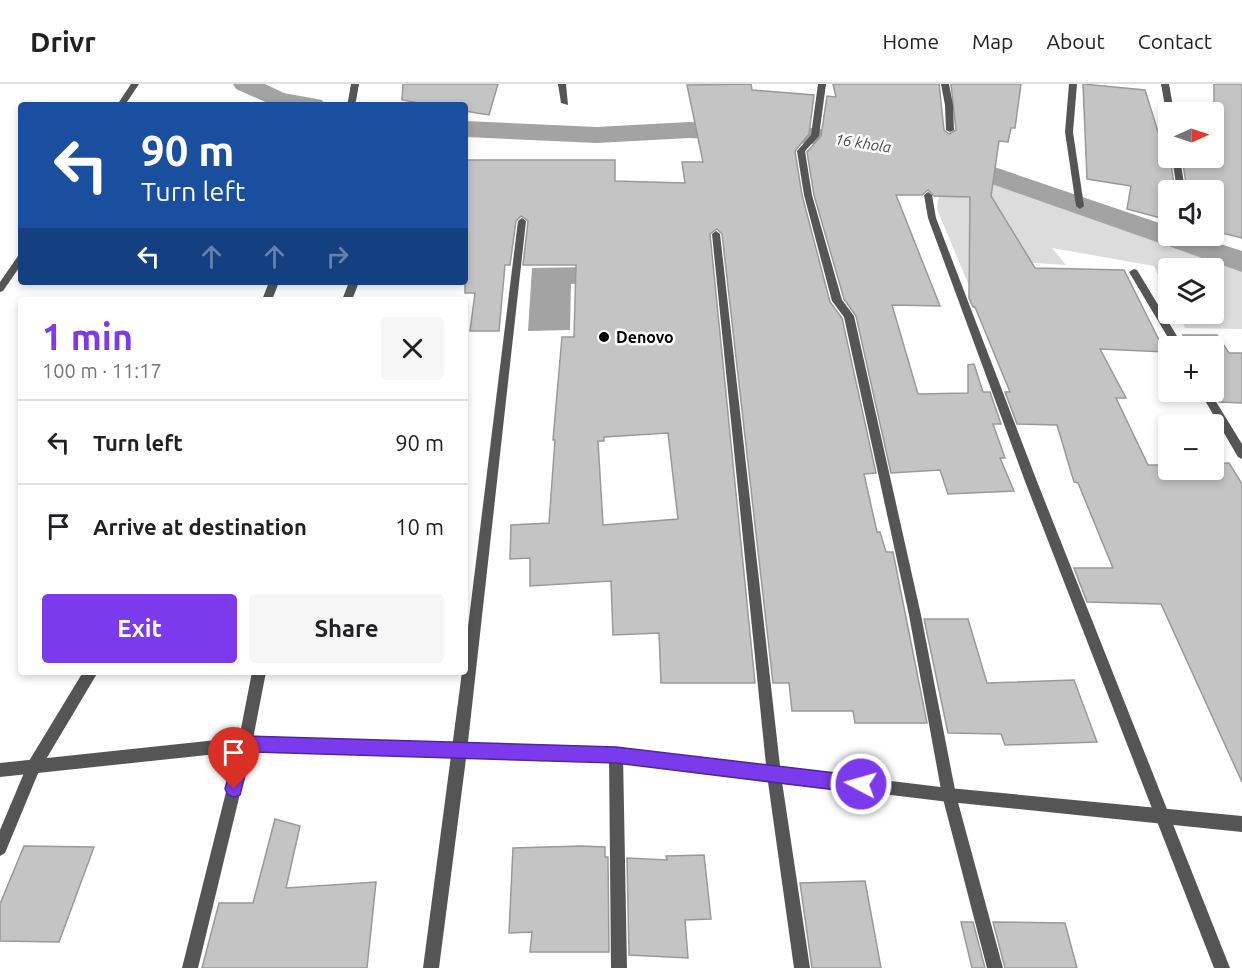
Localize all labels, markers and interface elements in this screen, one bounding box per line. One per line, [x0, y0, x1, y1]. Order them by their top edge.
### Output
text: Drivr [30, 26, 96, 57]
text: Home [882, 29, 939, 53]
text: Map [972, 29, 1013, 53]
text: About [1046, 29, 1105, 53]
text: Contact [1138, 29, 1212, 53]
north arrow [1158, 102, 1224, 168]
map controls [1158, 102, 1224, 480]
icon: left [42, 126, 120, 204]
text: 90 m [141, 127, 235, 174]
water label: 16 khola [834, 130, 892, 156]
text: Turn left [141, 176, 245, 206]
button: sound [1158, 180, 1224, 246]
icon: left [132, 240, 165, 273]
icon: ahead [195, 240, 228, 273]
icon: ahead [258, 240, 291, 273]
icon: right [321, 240, 354, 273]
button: layers [1158, 258, 1224, 324]
text: 1 min [42, 316, 133, 357]
button: close [381, 317, 444, 380]
place label: Denovo [616, 328, 674, 346]
marker: Denovo [597, 330, 611, 344]
button: + [1158, 336, 1224, 402]
text: 100 m · 11:17 [42, 359, 162, 382]
button: − [1158, 414, 1224, 480]
icon: left [42, 426, 75, 459]
text: Turn left [93, 430, 183, 455]
text: 90 m [395, 430, 444, 455]
icon: arrive [42, 510, 75, 543]
text: Arrive at destination [93, 514, 307, 539]
text: 10 m [395, 514, 444, 539]
button: Exit [42, 594, 237, 663]
button: Share [249, 594, 444, 663]
pin [208, 727, 259, 789]
icon: arrive [217, 736, 250, 769]
position arrow [829, 752, 893, 816]

